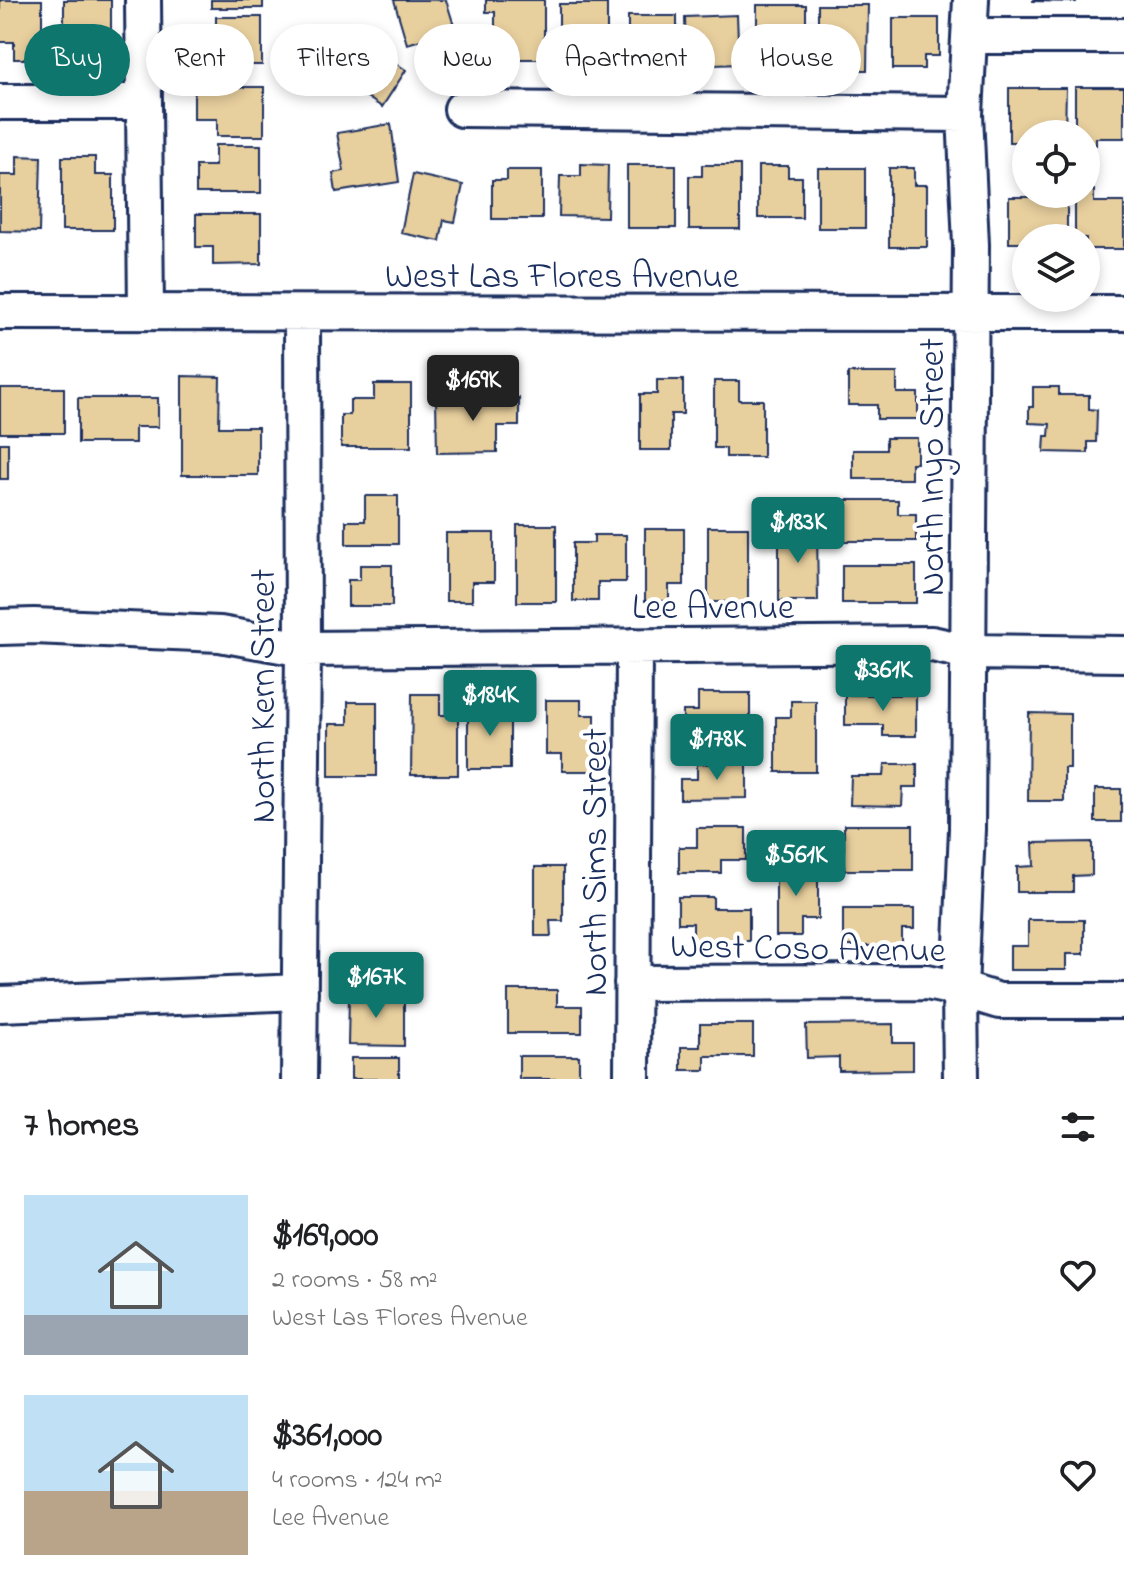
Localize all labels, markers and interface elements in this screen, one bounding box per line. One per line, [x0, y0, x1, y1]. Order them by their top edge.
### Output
chip: Buy [24, 24, 130, 96]
chip: Rent [146, 24, 254, 96]
chip: Filters [270, 24, 398, 96]
chip: New [414, 24, 520, 96]
chip: Apartment [536, 24, 715, 96]
chip: House [731, 24, 861, 96]
map controls [1012, 120, 1100, 312]
button: locate [1012, 120, 1100, 208]
button: layers [1012, 224, 1100, 312]
street label: West Las Flores Avenue [385, 252, 740, 305]
street label: North Inyo Street [908, 338, 961, 596]
pin: $169K [417, 355, 529, 423]
text: $169K [445, 362, 501, 400]
pin: $183K [742, 497, 854, 565]
text: $183K [769, 504, 827, 542]
street label: North Kern Street [239, 569, 292, 823]
street label: Lee Avenue [632, 583, 795, 636]
pin: $361K [827, 645, 939, 713]
text: $361K [854, 652, 912, 690]
pin: $184K [434, 670, 546, 738]
text: $184K [461, 677, 519, 715]
pin: $178K [661, 714, 773, 782]
text: $178K [688, 721, 746, 759]
street label: North Sims Street [571, 728, 624, 996]
pin: $561K [740, 830, 852, 898]
text: $561K [765, 837, 827, 875]
street label: West Coso Avenue [670, 922, 947, 979]
pin: $167K [320, 952, 432, 1020]
text: $167K [347, 959, 405, 997]
text: 7 homes [24, 1102, 139, 1152]
icon: filters [1056, 1105, 1100, 1149]
text: $169,000 [272, 1212, 379, 1262]
icon: home [88, 1227, 184, 1323]
icon: heart [1056, 1253, 1100, 1297]
text: 2 rooms · 58 m² [272, 1262, 438, 1300]
text: West Las Flores Avenue [272, 1300, 528, 1338]
text: $361,000 [272, 1412, 382, 1462]
icon: home [88, 1427, 184, 1523]
icon: heart [1056, 1453, 1100, 1497]
text: 4 rooms · 124 m² [272, 1462, 443, 1500]
text: Lee Avenue [272, 1500, 389, 1538]

